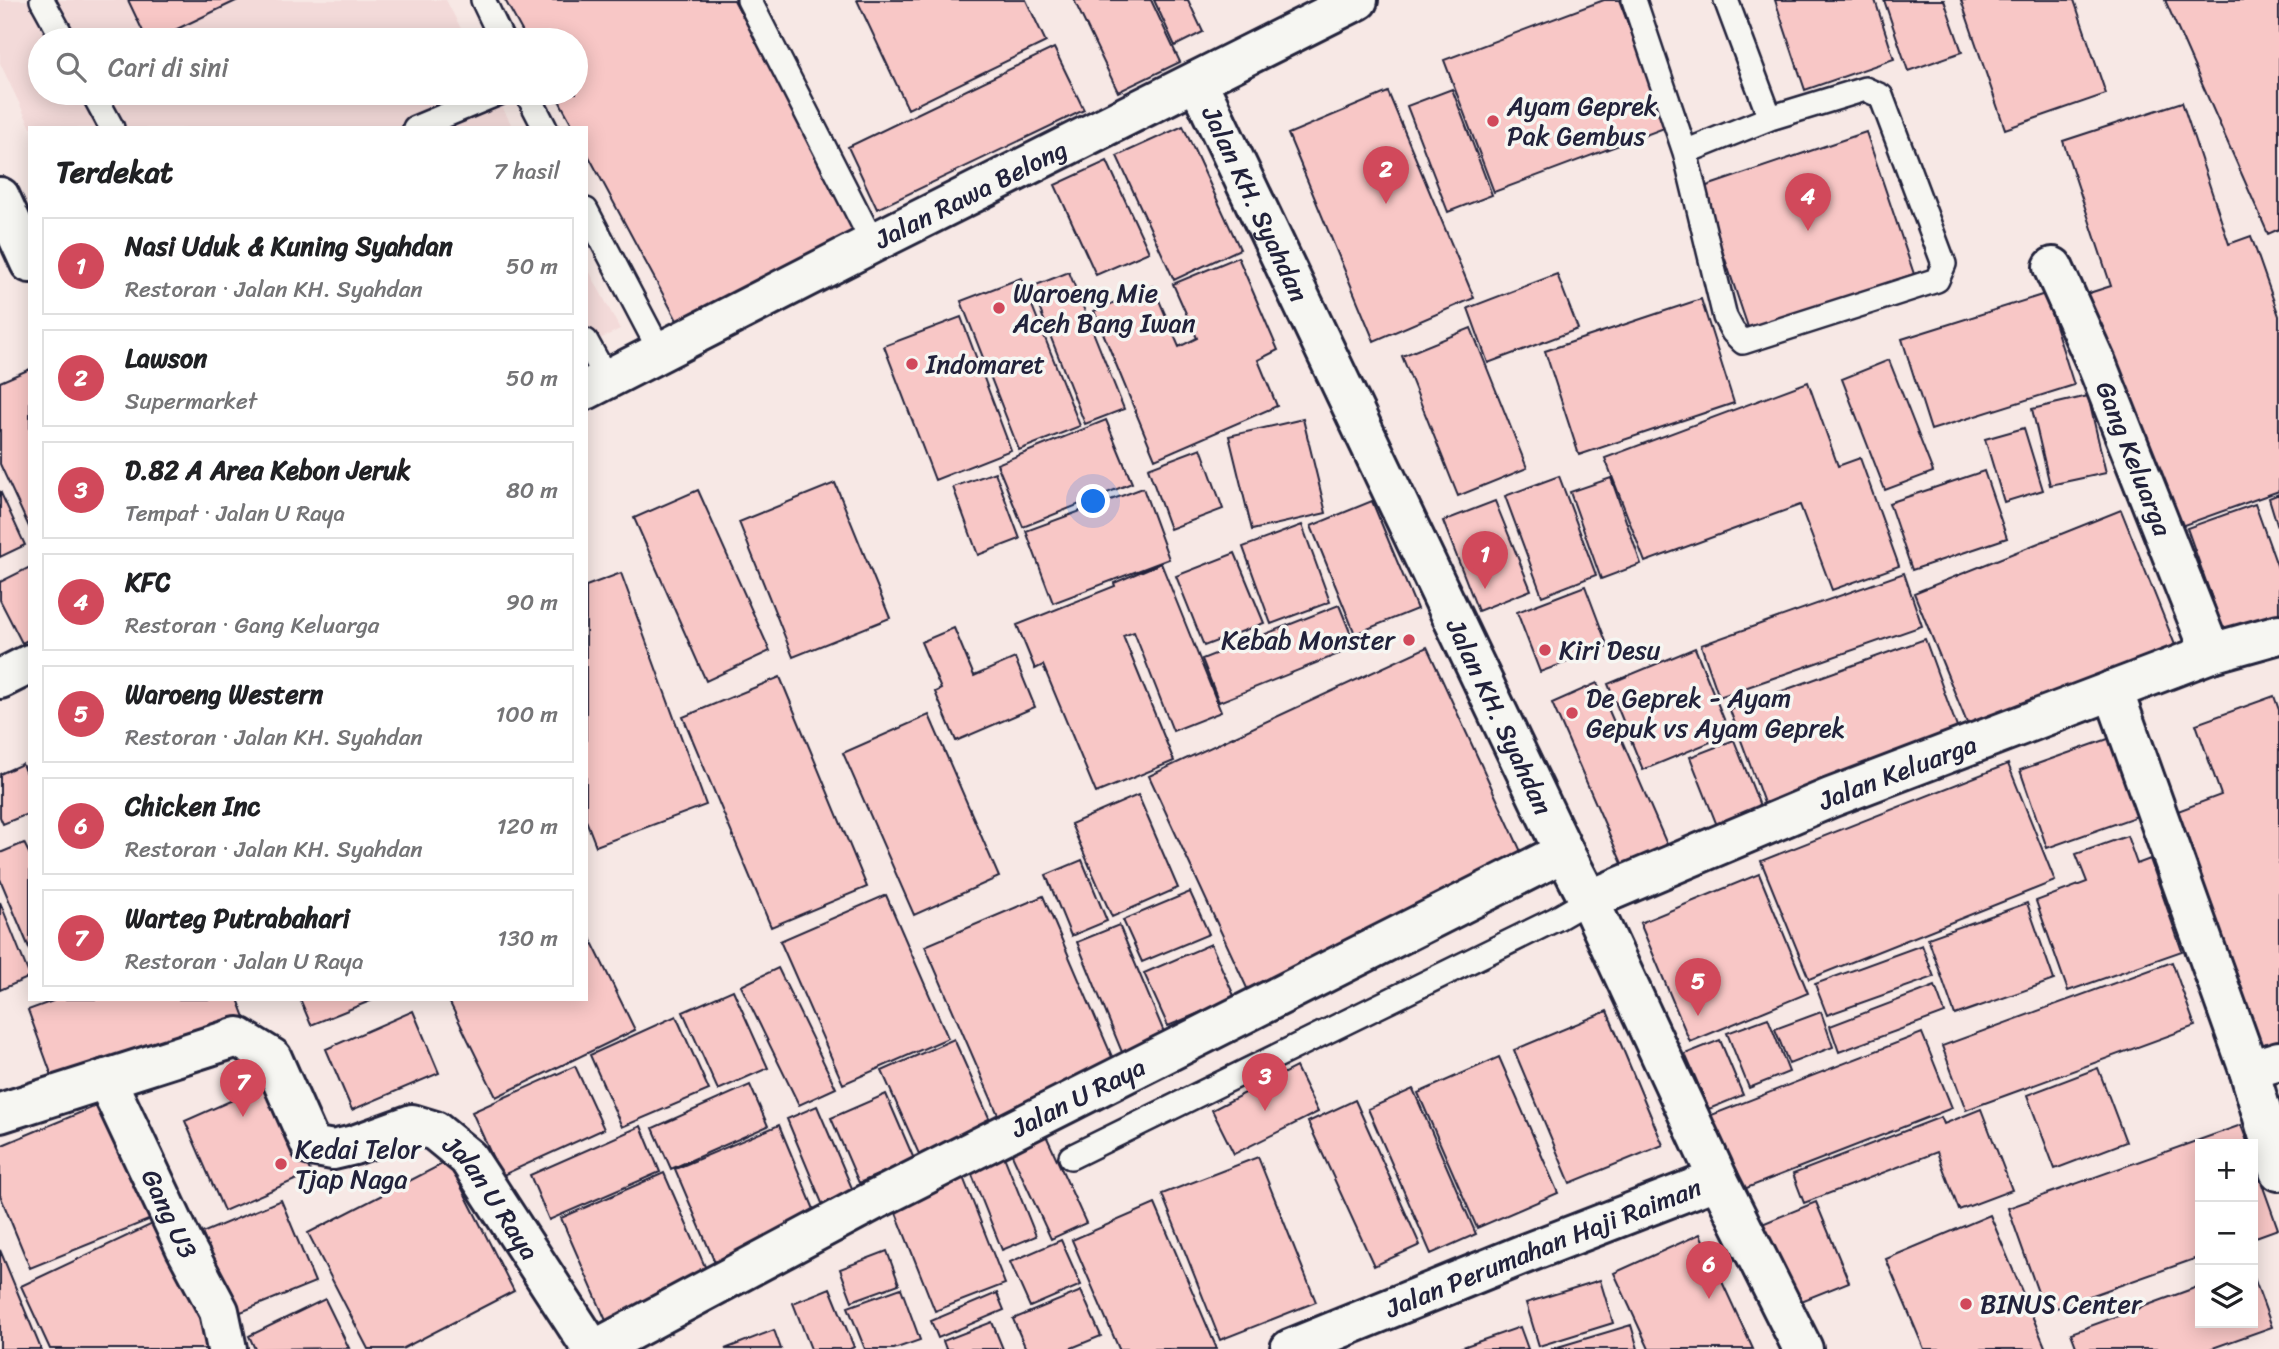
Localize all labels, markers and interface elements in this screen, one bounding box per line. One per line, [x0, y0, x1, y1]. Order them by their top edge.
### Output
search box [28, 28, 588, 105]
text: Cari di sini [108, 44, 229, 90]
icon: search [52, 48, 90, 86]
place label: Ayam Geprek Pak Gembus [1506, 83, 1658, 159]
street label: Jalan KH. Syahdan [1189, 97, 1322, 310]
marker: Ayam Geprek Pak Gembus [1485, 113, 1501, 129]
street label: Jalan Rawa Belong [866, 126, 1075, 262]
text: Terdekat [56, 145, 173, 199]
pin: 2 [1363, 146, 1409, 204]
text: 7 hasil [494, 151, 560, 192]
pin: 4 [1785, 173, 1831, 231]
text: Nasi Uduk & Kuning Syahdan [125, 223, 453, 269]
text: 1 [76, 246, 86, 287]
text: 50 m [506, 246, 558, 287]
text: Restoran · Jalan KH. Syahdan [125, 269, 423, 310]
place label: Waroeng Mie Aceh Bang Iwan [1012, 270, 1196, 346]
marker: Waroeng Mie Aceh Bang Iwan [991, 300, 1007, 316]
text: Lawson [125, 335, 207, 381]
place label: Indomaret [925, 341, 1045, 387]
marker: Indomaret [904, 356, 920, 372]
text: 2 [74, 358, 88, 399]
text: 50 m [506, 358, 558, 399]
street label: Gang Keluarga [2083, 374, 2186, 544]
text: Supermarket [125, 381, 257, 422]
text: D.82 A Area Kebon Jeruk [125, 447, 411, 493]
text: 3 [75, 470, 87, 511]
text: 80 m [506, 470, 558, 511]
your location [1076, 484, 1110, 518]
text: Tempat · Jalan U Raya [125, 493, 345, 534]
pin: 1 [1462, 531, 1508, 589]
text: KFC [125, 559, 171, 605]
text: 4 [74, 582, 88, 623]
text: 90 m [506, 582, 558, 623]
text: Restoran · Gang Keluarga [125, 605, 379, 646]
street label: Jalan KH. Syahdan [1433, 610, 1566, 823]
place label: Kebab Monster [1221, 617, 1396, 663]
place label: Kiri Desu [1559, 627, 1661, 673]
marker: Kebab Monster [1401, 632, 1417, 648]
marker: Kiri Desu [1537, 642, 1553, 658]
text: Waroeng Western [125, 671, 323, 717]
place label: De Geprek - Ayam Gepuk vs Ayam Geprek [1586, 675, 1845, 751]
text: 5 [74, 694, 88, 735]
text: 100 m [495, 694, 558, 735]
marker: De Geprek - Ayam Gepuk vs Ayam Geprek [1564, 705, 1580, 721]
text: Restoran · Jalan KH. Syahdan [125, 717, 423, 758]
street label: Jalan Keluarga [1810, 721, 1983, 824]
text: Chicken Inc [125, 783, 260, 829]
text: 6 [74, 806, 88, 847]
text: 120 m [497, 806, 558, 847]
text: Restoran · Jalan KH. Syahdan [125, 829, 423, 870]
text: Warteg Putrabahari [125, 895, 350, 941]
text: 7 [74, 918, 88, 959]
text: 130 m [497, 918, 558, 959]
text: Restoran · Jalan U Raya [125, 941, 363, 982]
pin: 5 [1675, 958, 1721, 1016]
street label: Jalan U Raya [1002, 1044, 1154, 1151]
pin: 3 [1242, 1053, 1288, 1111]
pin: 7 [220, 1059, 266, 1117]
street label: Jalan U Raya [432, 1122, 552, 1270]
place label: Kedai Telor Tjap Naga [295, 1126, 422, 1202]
map controls [2195, 1139, 2258, 1328]
button: + [2195, 1139, 2258, 1202]
marker: Kedai Telor Tjap Naga [273, 1156, 289, 1172]
street label: Gang U3 [128, 1161, 210, 1267]
street label: Jalan Perumahan Haji Raiman [1377, 1164, 1708, 1331]
button: − [2195, 1202, 2258, 1265]
pin: 6 [1686, 1241, 1732, 1299]
button: layers [2195, 1265, 2258, 1328]
place label: BINUS Center [1980, 1281, 2143, 1327]
marker: BINUS Center [1958, 1296, 1974, 1312]

